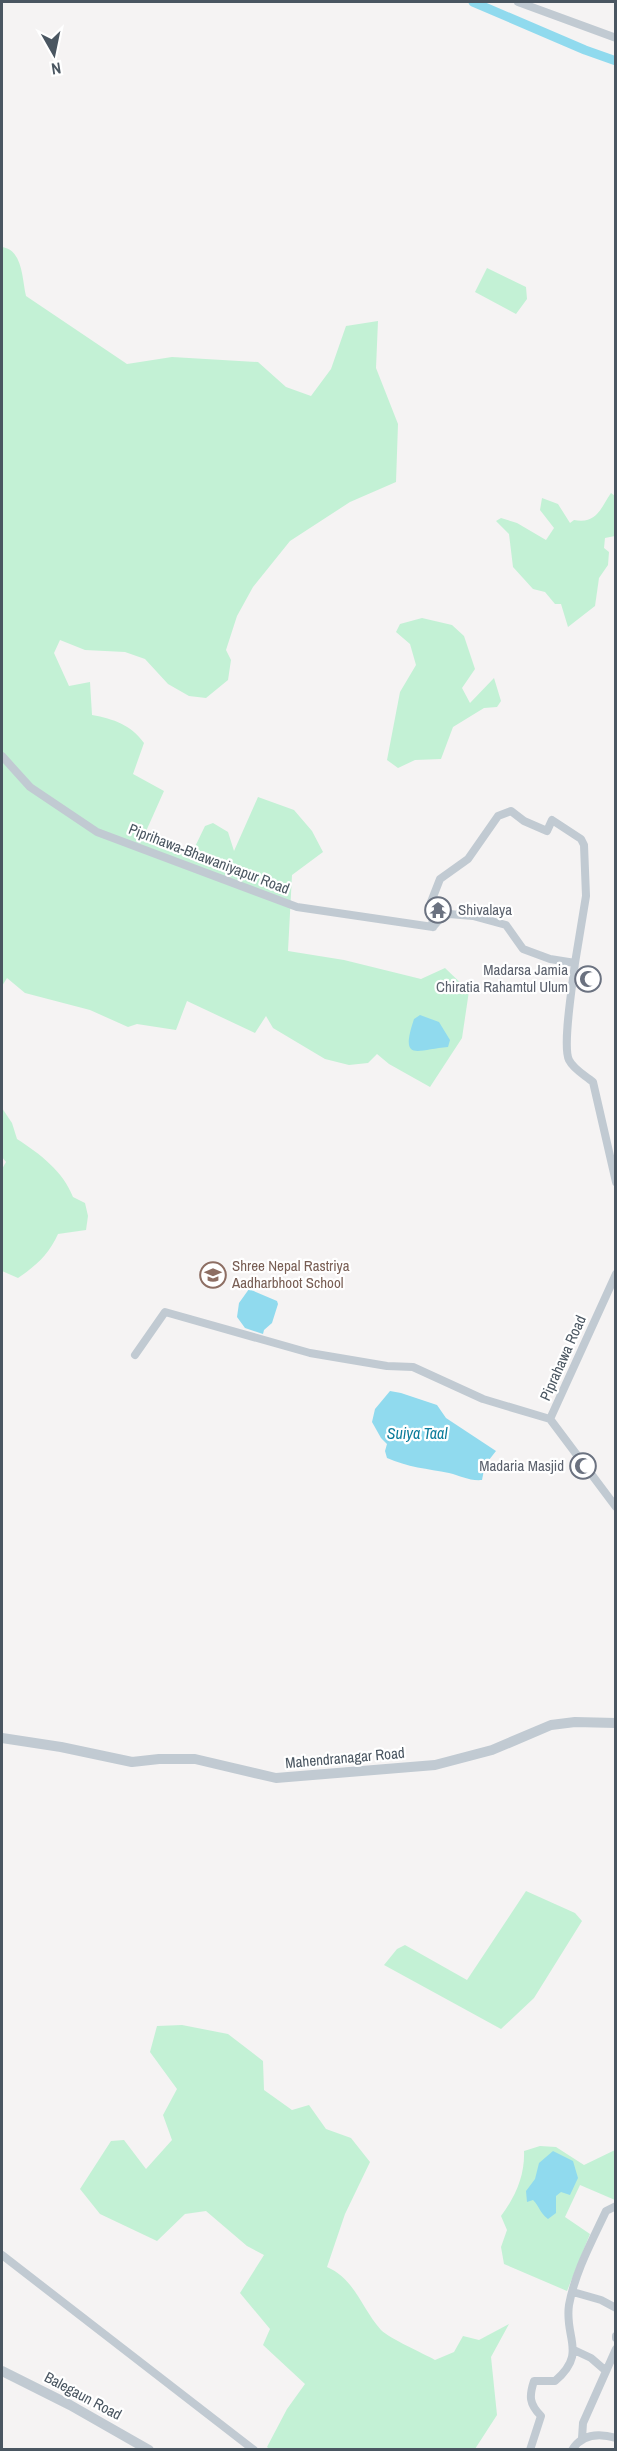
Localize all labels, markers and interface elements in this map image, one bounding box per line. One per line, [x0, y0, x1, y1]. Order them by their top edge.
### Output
north arrow [24, 24, 84, 84]
text: N [50, 57, 63, 80]
street label: Piprihawa-Bhawaniyapur Road [126, 818, 293, 899]
temple icon: Shivalaya [423, 895, 453, 925]
place label: Shivalaya [458, 899, 512, 920]
place label: Madarsa Jamia Chiratia Rahamtul Ulum [436, 959, 568, 997]
mosque icon: Madarsa Jamia Chiratia Rahamtul Ulum [573, 964, 603, 994]
place label: Shree Nepal Rastriya Aadharbhoot School [231, 1255, 350, 1293]
school or university icon: Shree Nepal Rastriya Aadharbhoot School [198, 1260, 228, 1290]
street label: Piprahawa Road [534, 1312, 591, 1404]
water label: Suiya Taal [387, 1422, 448, 1444]
mosque icon: Madaria Masjid [568, 1451, 598, 1481]
place label: Madaria Masjid [479, 1455, 564, 1476]
street label: Mahendranagar Road [284, 1742, 405, 1773]
street label: Balegaun Road [41, 2366, 126, 2425]

